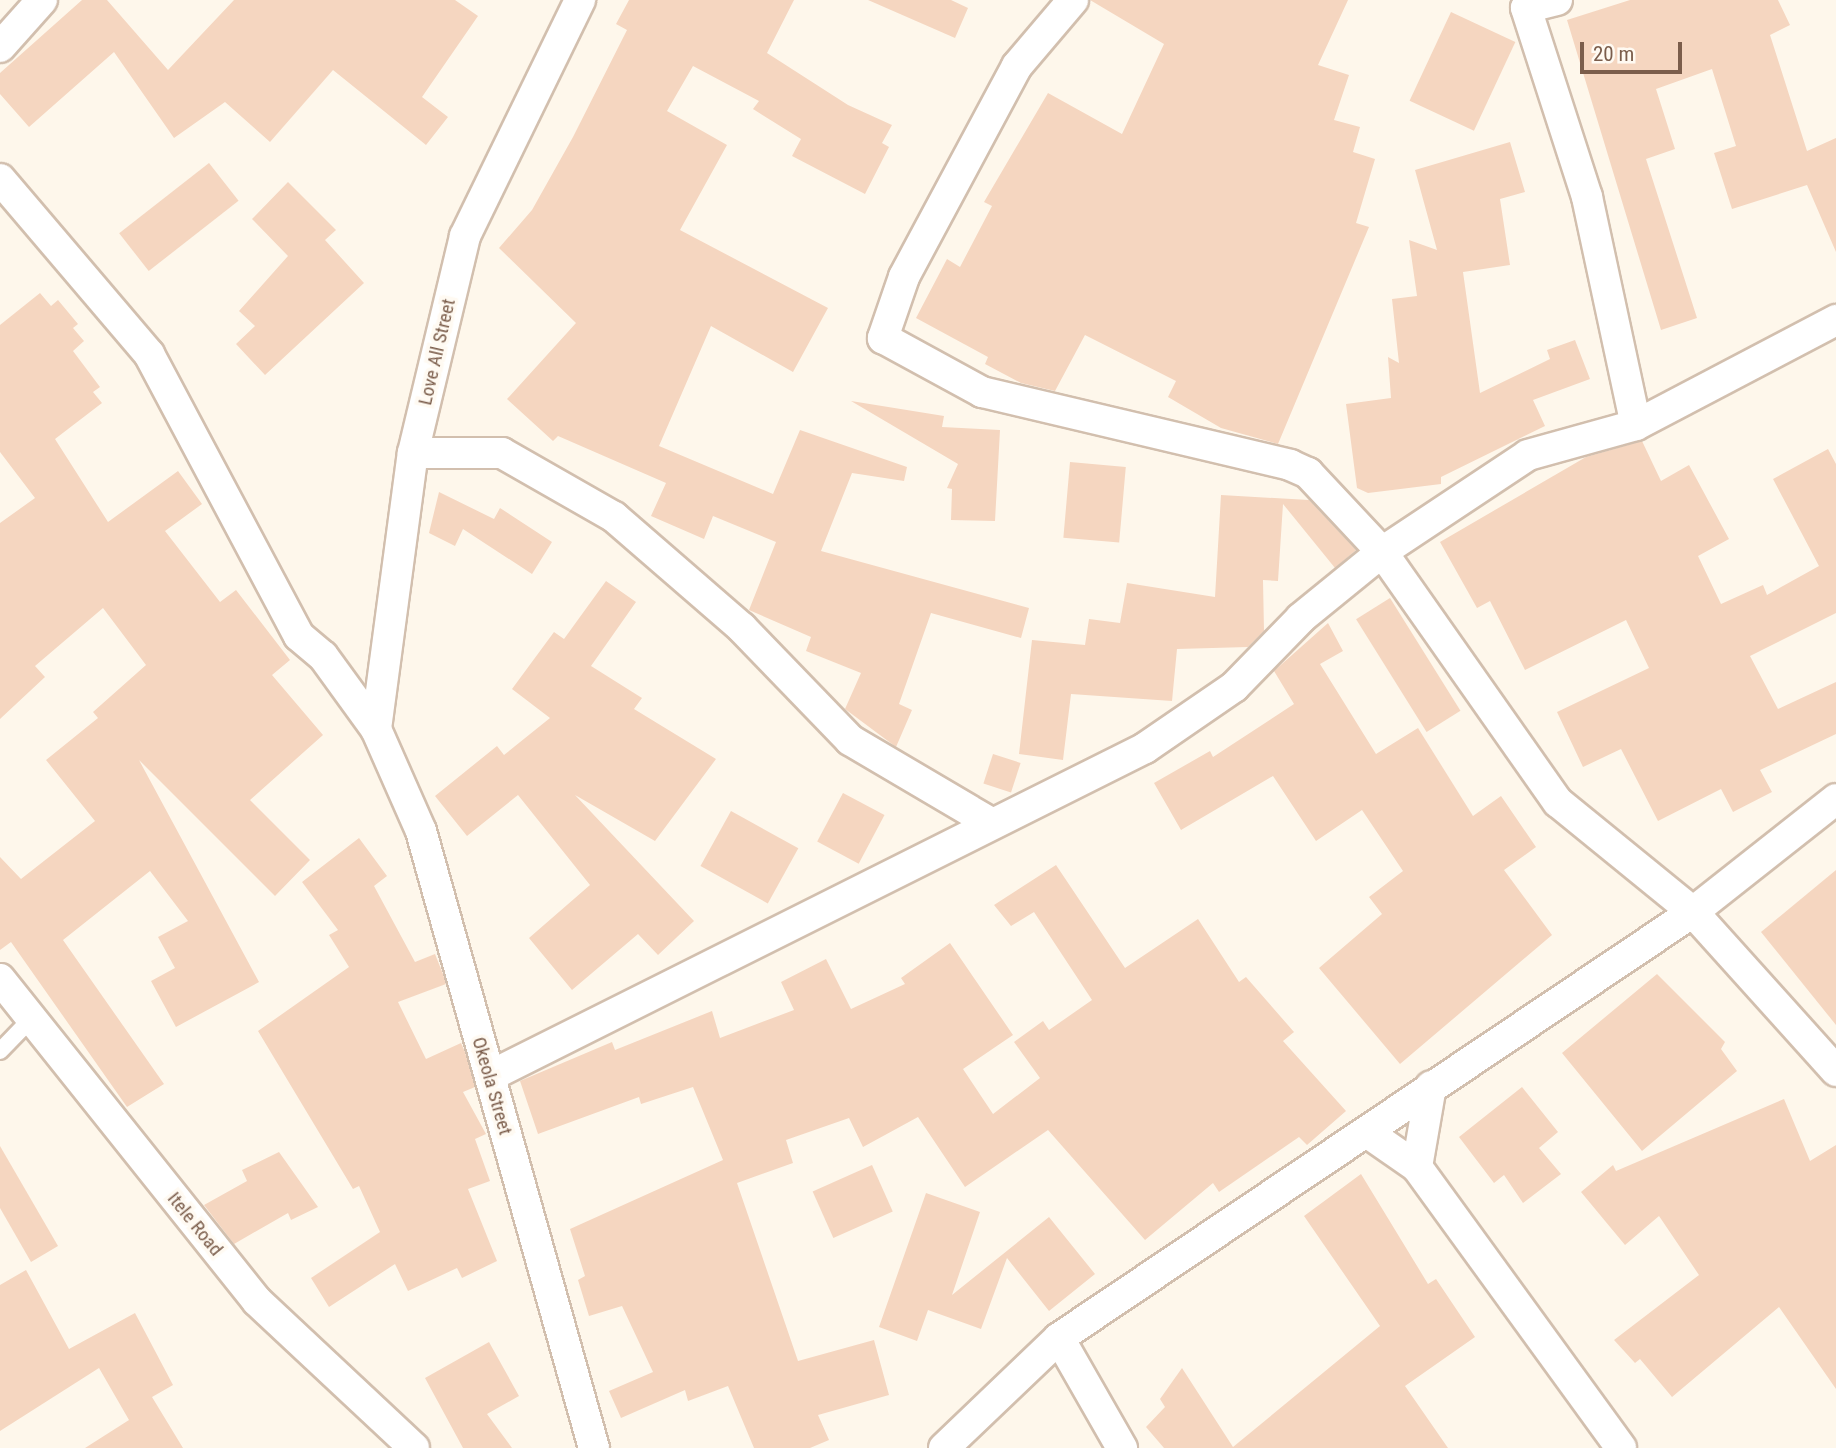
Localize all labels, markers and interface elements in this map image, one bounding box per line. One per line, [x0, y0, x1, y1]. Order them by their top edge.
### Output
scale bar [1584, 28, 1686, 72]
text: 20 m [1593, 42, 1634, 66]
street label: Love All Street [414, 297, 460, 407]
street label: Okeola Street [467, 1035, 517, 1137]
street label: Itele Road [163, 1188, 227, 1260]

